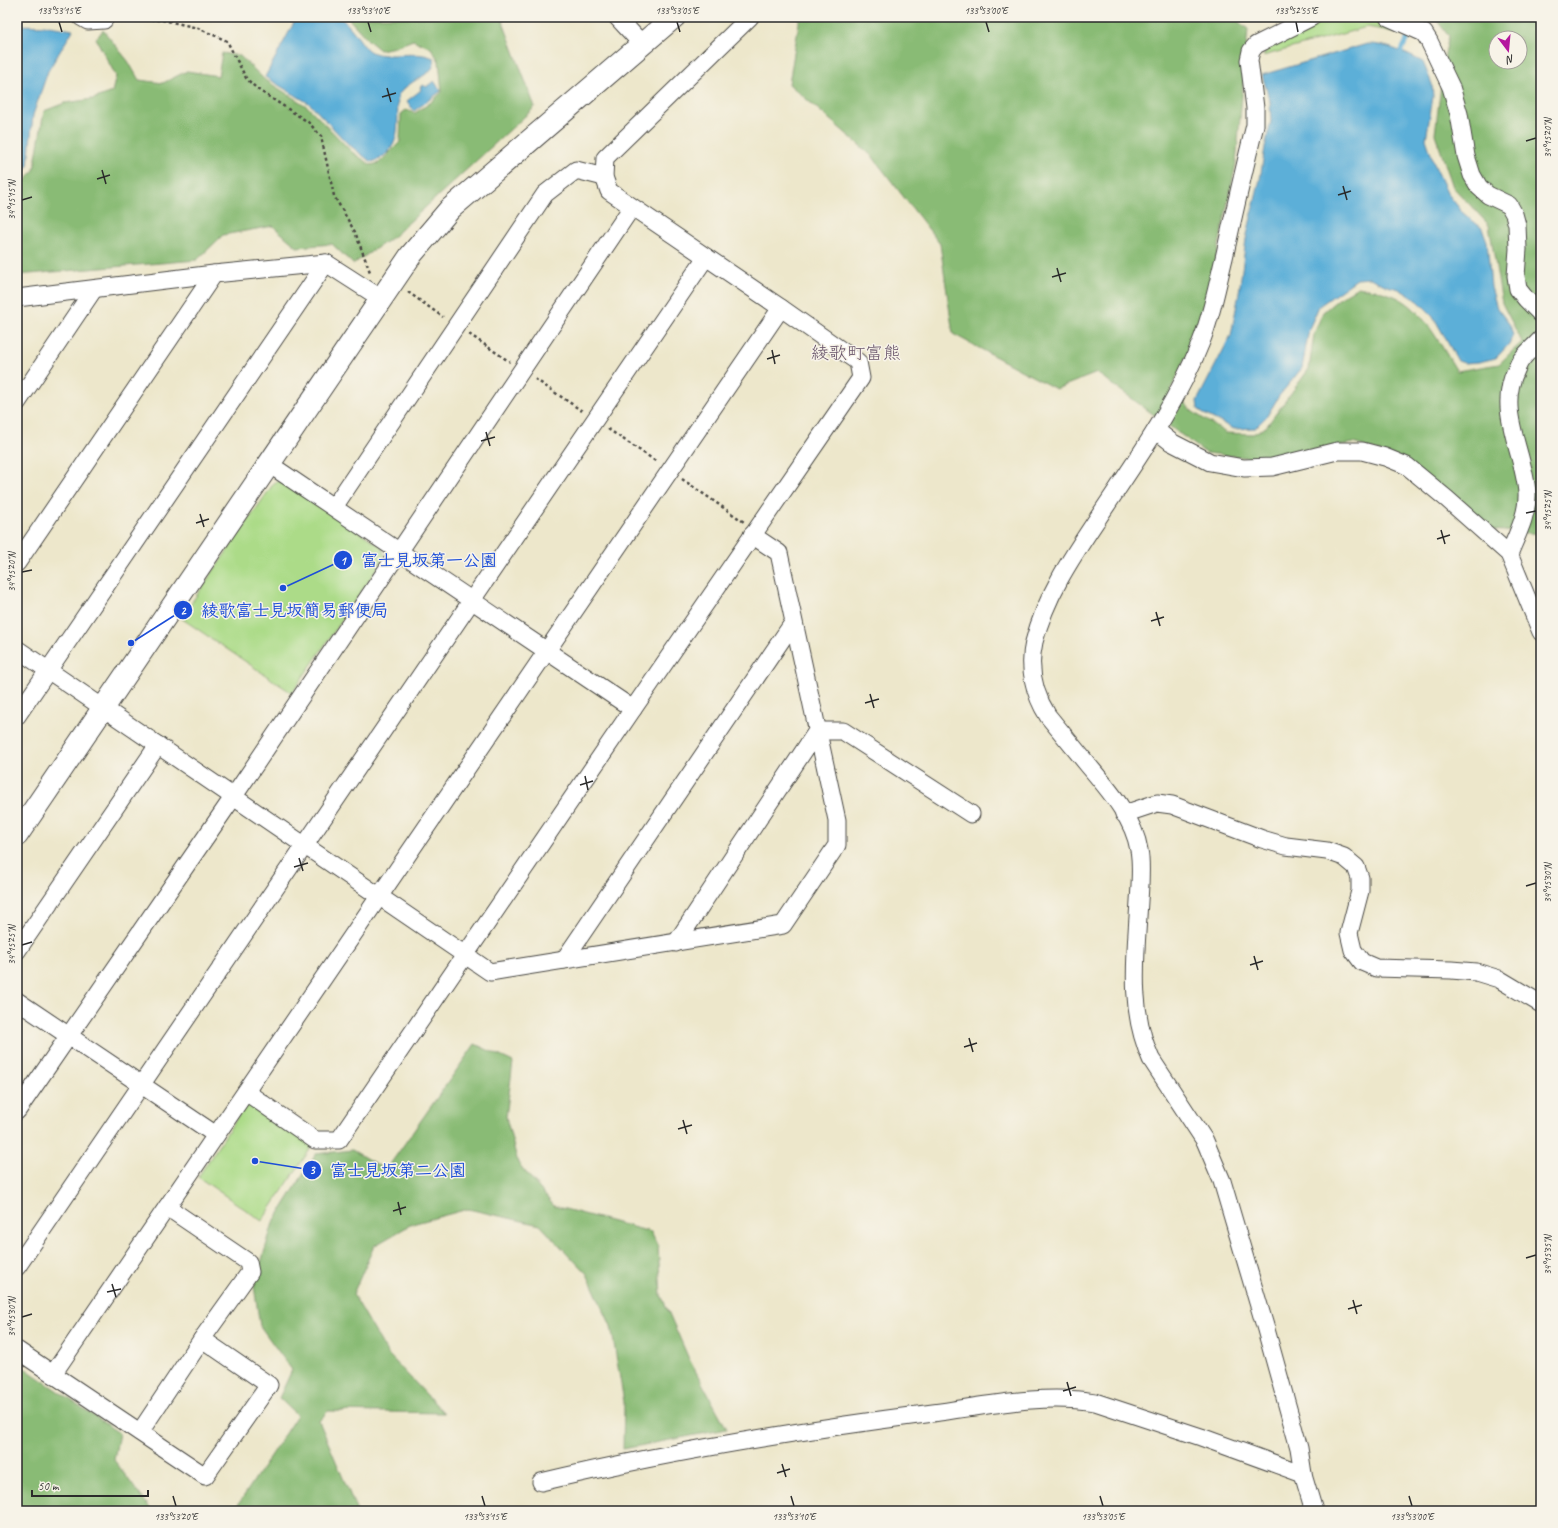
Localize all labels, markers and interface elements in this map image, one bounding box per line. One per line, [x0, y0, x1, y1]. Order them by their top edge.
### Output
text: 133°53'15"E [37, 4, 82, 17]
text: 133°53'10"E [346, 4, 391, 17]
text: 133°53'05"E [655, 4, 700, 17]
text: 133°53'00"E [964, 4, 1009, 17]
text: 133°52'55"E [1274, 4, 1319, 17]
north arrow [1488, 30, 1528, 70]
text: N [1503, 52, 1516, 68]
text: 34°15'20"N [1541, 116, 1554, 158]
text: 34°15'15"N [5, 178, 18, 220]
district label: 綾歌町富熊 [811, 342, 901, 364]
text: 34°15'25"N [1541, 489, 1554, 531]
callout: 富士見坂第一公園 [333, 546, 505, 575]
text: 34°15'20"N [5, 550, 18, 592]
text: 富士見坂第一公園 [361, 550, 497, 571]
text: 1 [340, 553, 347, 569]
callout: 綾歌富士見坂簡易郵便局 [173, 596, 396, 625]
text: 綾歌富士見坂簡易郵便局 [202, 600, 389, 621]
text: 2 [180, 603, 187, 619]
text: 34°15'30"N [1541, 861, 1554, 903]
text: 34°15'25"N [5, 923, 18, 965]
callout: 富士見坂第二公園 [302, 1156, 474, 1185]
text: 富士見坂第二公園 [330, 1160, 466, 1181]
text: 3 [309, 1162, 316, 1178]
text: 34°15'35"N [1541, 1233, 1554, 1275]
text: 34°15'30"N [5, 1295, 18, 1337]
scale bar [32, 1472, 148, 1498]
text: 50 m [38, 1478, 60, 1494]
text: 133°53'20"E [154, 1510, 199, 1523]
text: 133°53'15"E [463, 1510, 508, 1523]
text: 133°53'10"E [772, 1510, 817, 1523]
text: 133°53'05"E [1081, 1510, 1126, 1523]
text: 133°53'00"E [1390, 1510, 1435, 1523]

